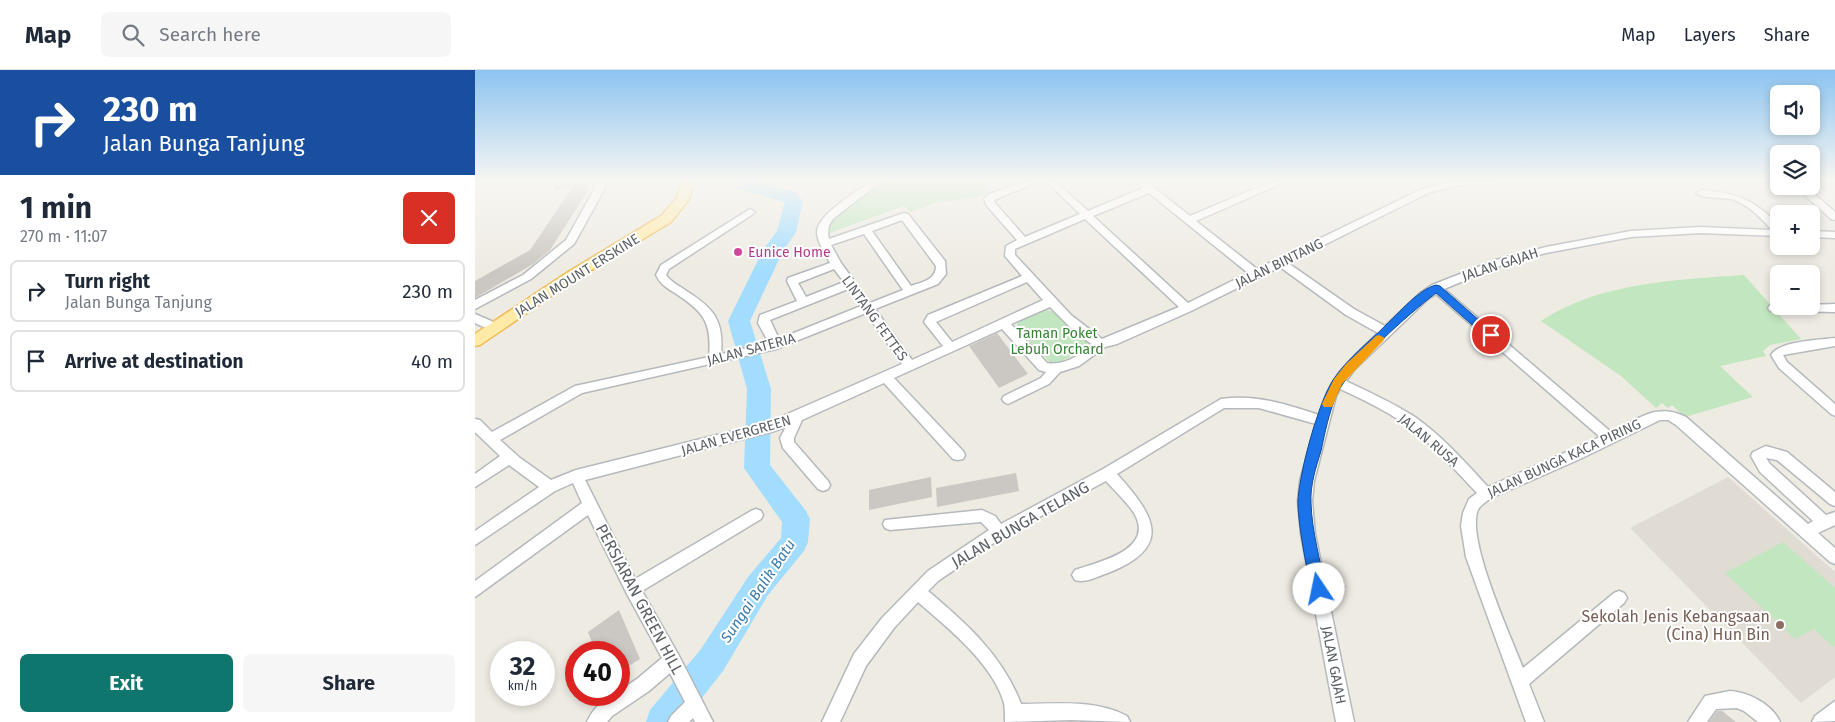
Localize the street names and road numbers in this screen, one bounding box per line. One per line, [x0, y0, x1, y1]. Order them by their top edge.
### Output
street label: JALAN MOUNT ERSKINE [512, 230, 643, 321]
street label: JALAN BINTANG [1232, 235, 1326, 292]
street label: JALAN GAJAH [1460, 244, 1540, 285]
street label: LINTANG FETTES [838, 272, 911, 365]
street label: JALAN SATERIA [705, 330, 797, 369]
street label: JALAN RUSA [1395, 410, 1462, 471]
street label: JALAN EVERGREEN [679, 412, 793, 459]
street label: JALAN BUNGA KACA PIRING [1485, 415, 1644, 502]
street label: JALAN BUNGA TELANG [948, 477, 1093, 572]
street label: PERSIARAN GREEN HILL [592, 521, 687, 678]
street label: JALAN GAJAH [1318, 625, 1349, 706]

